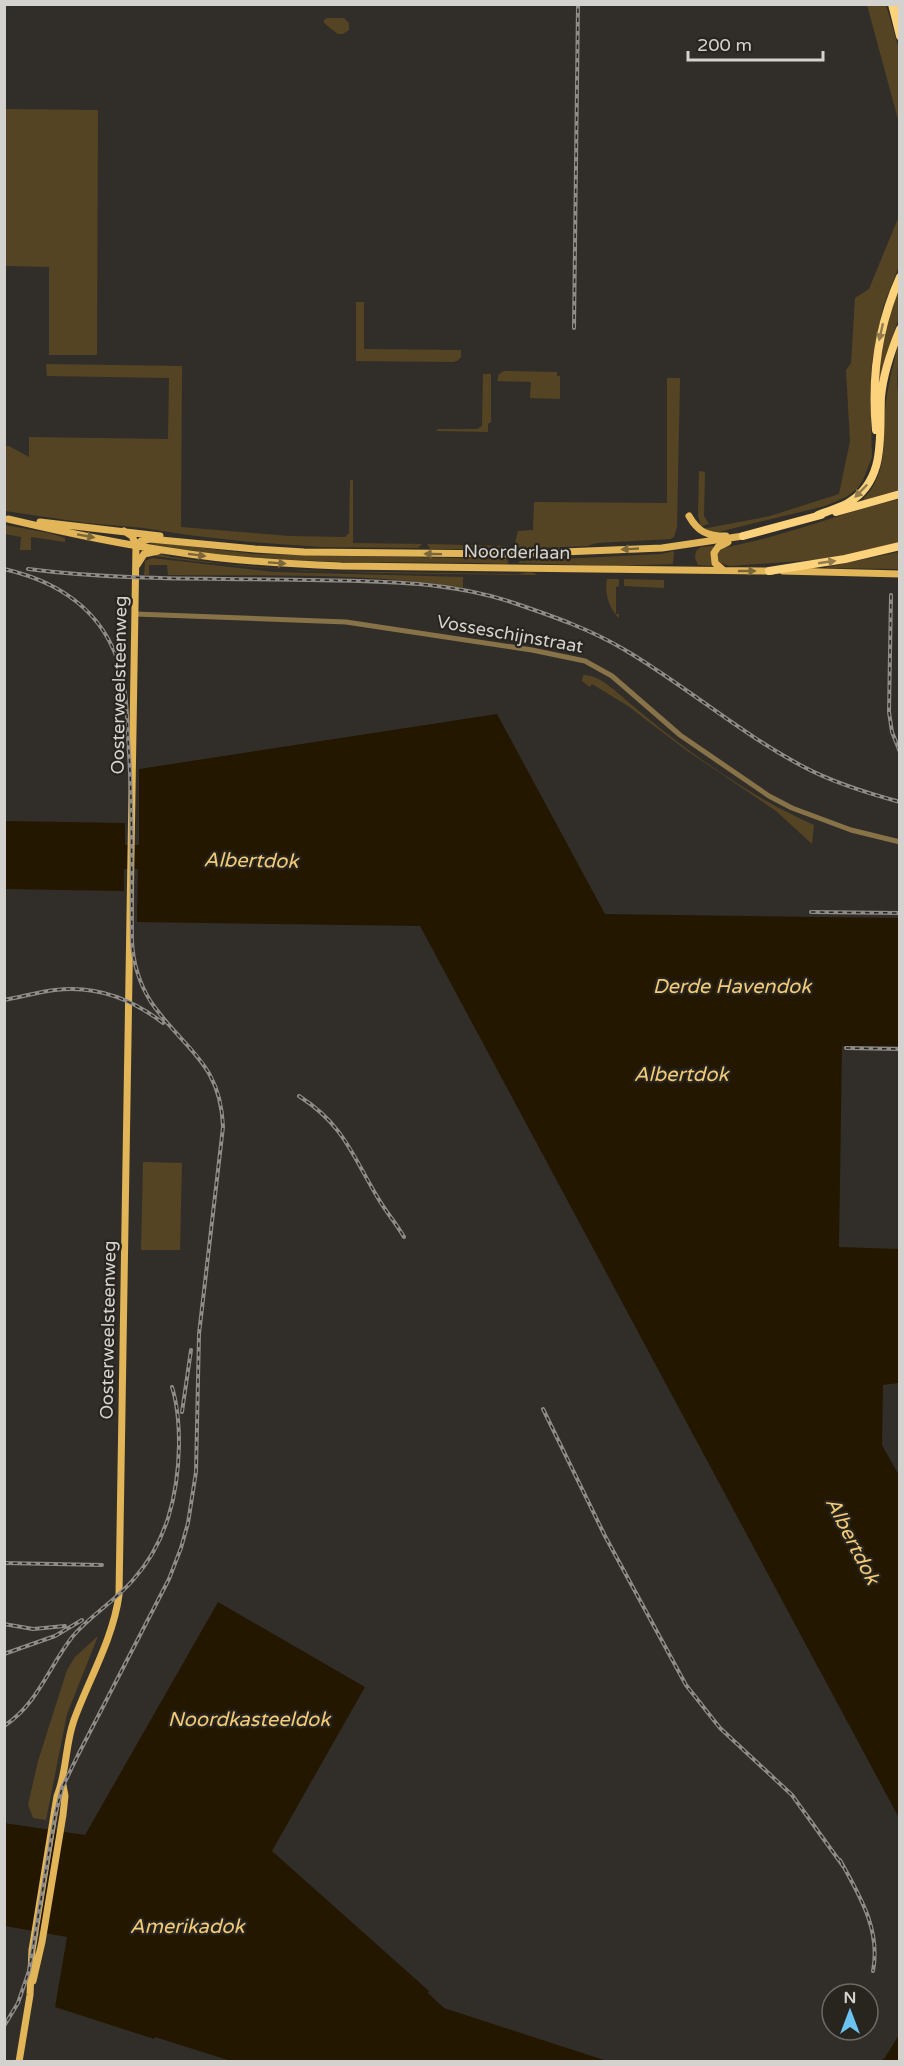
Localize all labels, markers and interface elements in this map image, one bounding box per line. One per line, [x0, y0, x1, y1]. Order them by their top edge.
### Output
scale bar [688, 24, 823, 62]
text: 200 m [697, 34, 752, 56]
one-way arrow [876, 323, 885, 342]
one-way arrow [855, 483, 869, 497]
one-way arrow [76, 532, 95, 541]
street label: Noorderlaan [463, 540, 571, 564]
one-way arrow [620, 545, 639, 554]
one-way arrow [424, 549, 443, 559]
one-way arrow [187, 550, 206, 560]
one-way arrow [817, 557, 836, 566]
one-way arrow [267, 558, 286, 568]
one-way arrow [737, 566, 756, 576]
street label: Oosterweelsteenweg [106, 595, 132, 775]
street label: Vosseschijnstraat [435, 610, 585, 658]
water label: Albertdok [204, 848, 301, 874]
water label: Derde Havendok [653, 975, 813, 999]
water label: Albertdok [634, 1063, 730, 1087]
street label: Oosterweelsteenweg [95, 1240, 121, 1420]
water label: Albertdok [820, 1493, 885, 1590]
water label: Noordkasteeldok [168, 1708, 332, 1732]
water label: Amerikadok [130, 1915, 246, 1939]
north arrow [820, 1982, 880, 2042]
text: N [844, 1988, 856, 2008]

